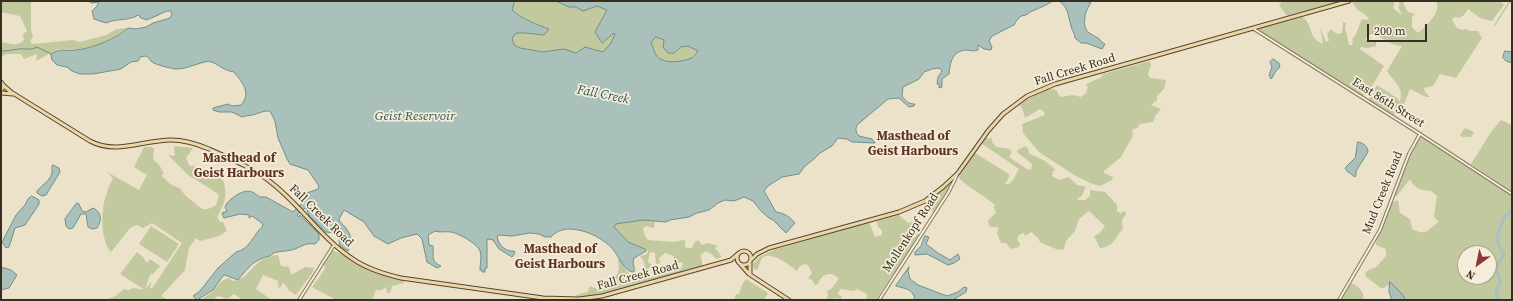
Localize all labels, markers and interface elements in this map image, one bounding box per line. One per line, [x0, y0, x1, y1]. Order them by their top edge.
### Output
scale bar [1369, 16, 1429, 42]
text: 200 m [1374, 23, 1406, 39]
street label: Fall Creek Road [1033, 51, 1117, 89]
street label: East 86th Street [1349, 75, 1427, 131]
water label: Fall Creek [576, 82, 630, 108]
water label: Geist Reservoir [375, 109, 455, 125]
district label: Masthead of Geist Harbours [868, 129, 958, 160]
street label: Mud Creek Road [1360, 149, 1406, 237]
district label: Masthead of Geist Harbours [194, 151, 284, 182]
street label: Fall Creek Road [286, 182, 356, 250]
street label: Mollenkopf Road [880, 191, 942, 275]
district label: Masthead of Geist Harbours [515, 242, 605, 273]
north arrow [1457, 245, 1497, 285]
street label: Fall Creek Road [596, 258, 680, 294]
text: N [1463, 266, 1478, 283]

